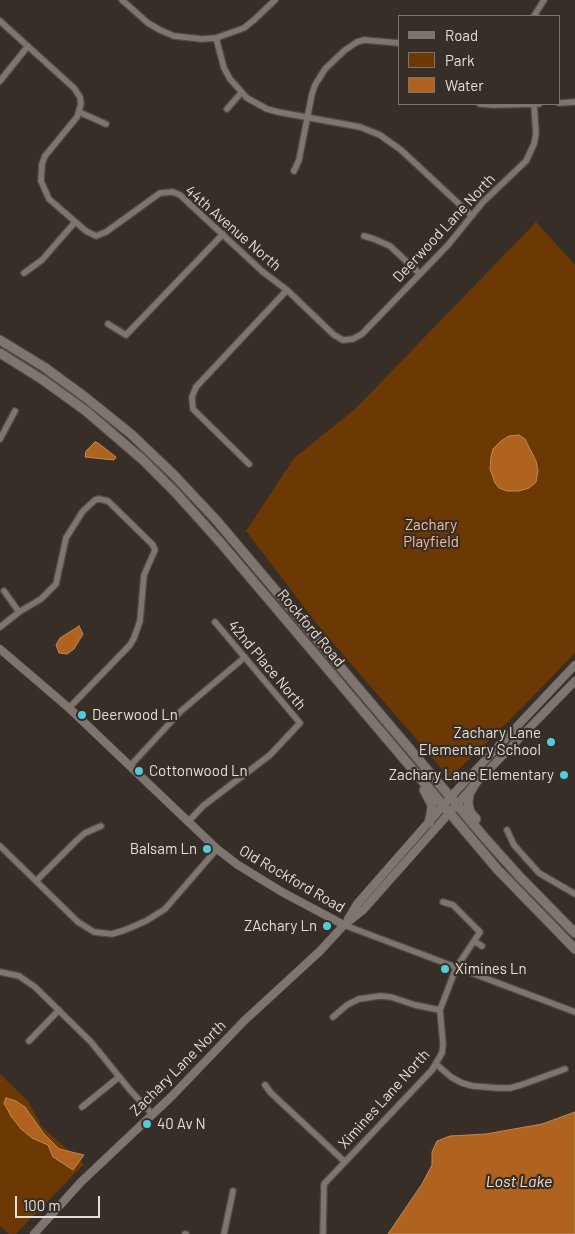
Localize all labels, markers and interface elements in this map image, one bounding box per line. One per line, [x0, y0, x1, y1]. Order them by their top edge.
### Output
legend [398, 15, 560, 105]
text: Road [445, 26, 478, 44]
text: Park [445, 51, 474, 69]
text: Water [445, 76, 484, 94]
street label: Deerwood Lane North [389, 170, 499, 286]
street label: 44th Avenue North [181, 181, 285, 275]
park label: Zachary Playfield [403, 516, 459, 551]
street label: Rockford Road [274, 586, 348, 670]
street label: 42nd Place North [224, 616, 310, 714]
place label: Deerwood Ln [92, 706, 178, 724]
marker: Deerwood Ln [76, 709, 88, 721]
place label: Zachary Lane Elementary School [419, 724, 541, 759]
marker: Zachary Lane Elementary School [545, 736, 557, 748]
place label: Cottonwood Ln [149, 762, 248, 780]
marker: Cottonwood Ln [133, 765, 145, 777]
place label: Zachary Lane Elementary [389, 766, 554, 784]
marker: Zachary Lane Elementary [558, 769, 570, 781]
place label: Balsam Ln [130, 840, 197, 858]
street label: Old Rockford Road [236, 841, 348, 917]
marker: Balsam Ln [201, 843, 213, 855]
place label: ZAchary Ln [244, 917, 317, 935]
marker: ZAchary Ln [321, 920, 333, 932]
place label: Ximines Ln [455, 960, 527, 978]
marker: Ximines Ln [439, 963, 451, 975]
street label: Zachary Lane North [126, 1016, 230, 1120]
street label: Ximines Lane North [335, 1046, 433, 1152]
place label: 40 Av N [157, 1115, 206, 1133]
marker: 40 Av N [141, 1118, 153, 1130]
water label: Lost Lake [486, 1172, 552, 1192]
scale bar [18, 1186, 102, 1218]
text: 100 m [23, 1196, 61, 1214]

